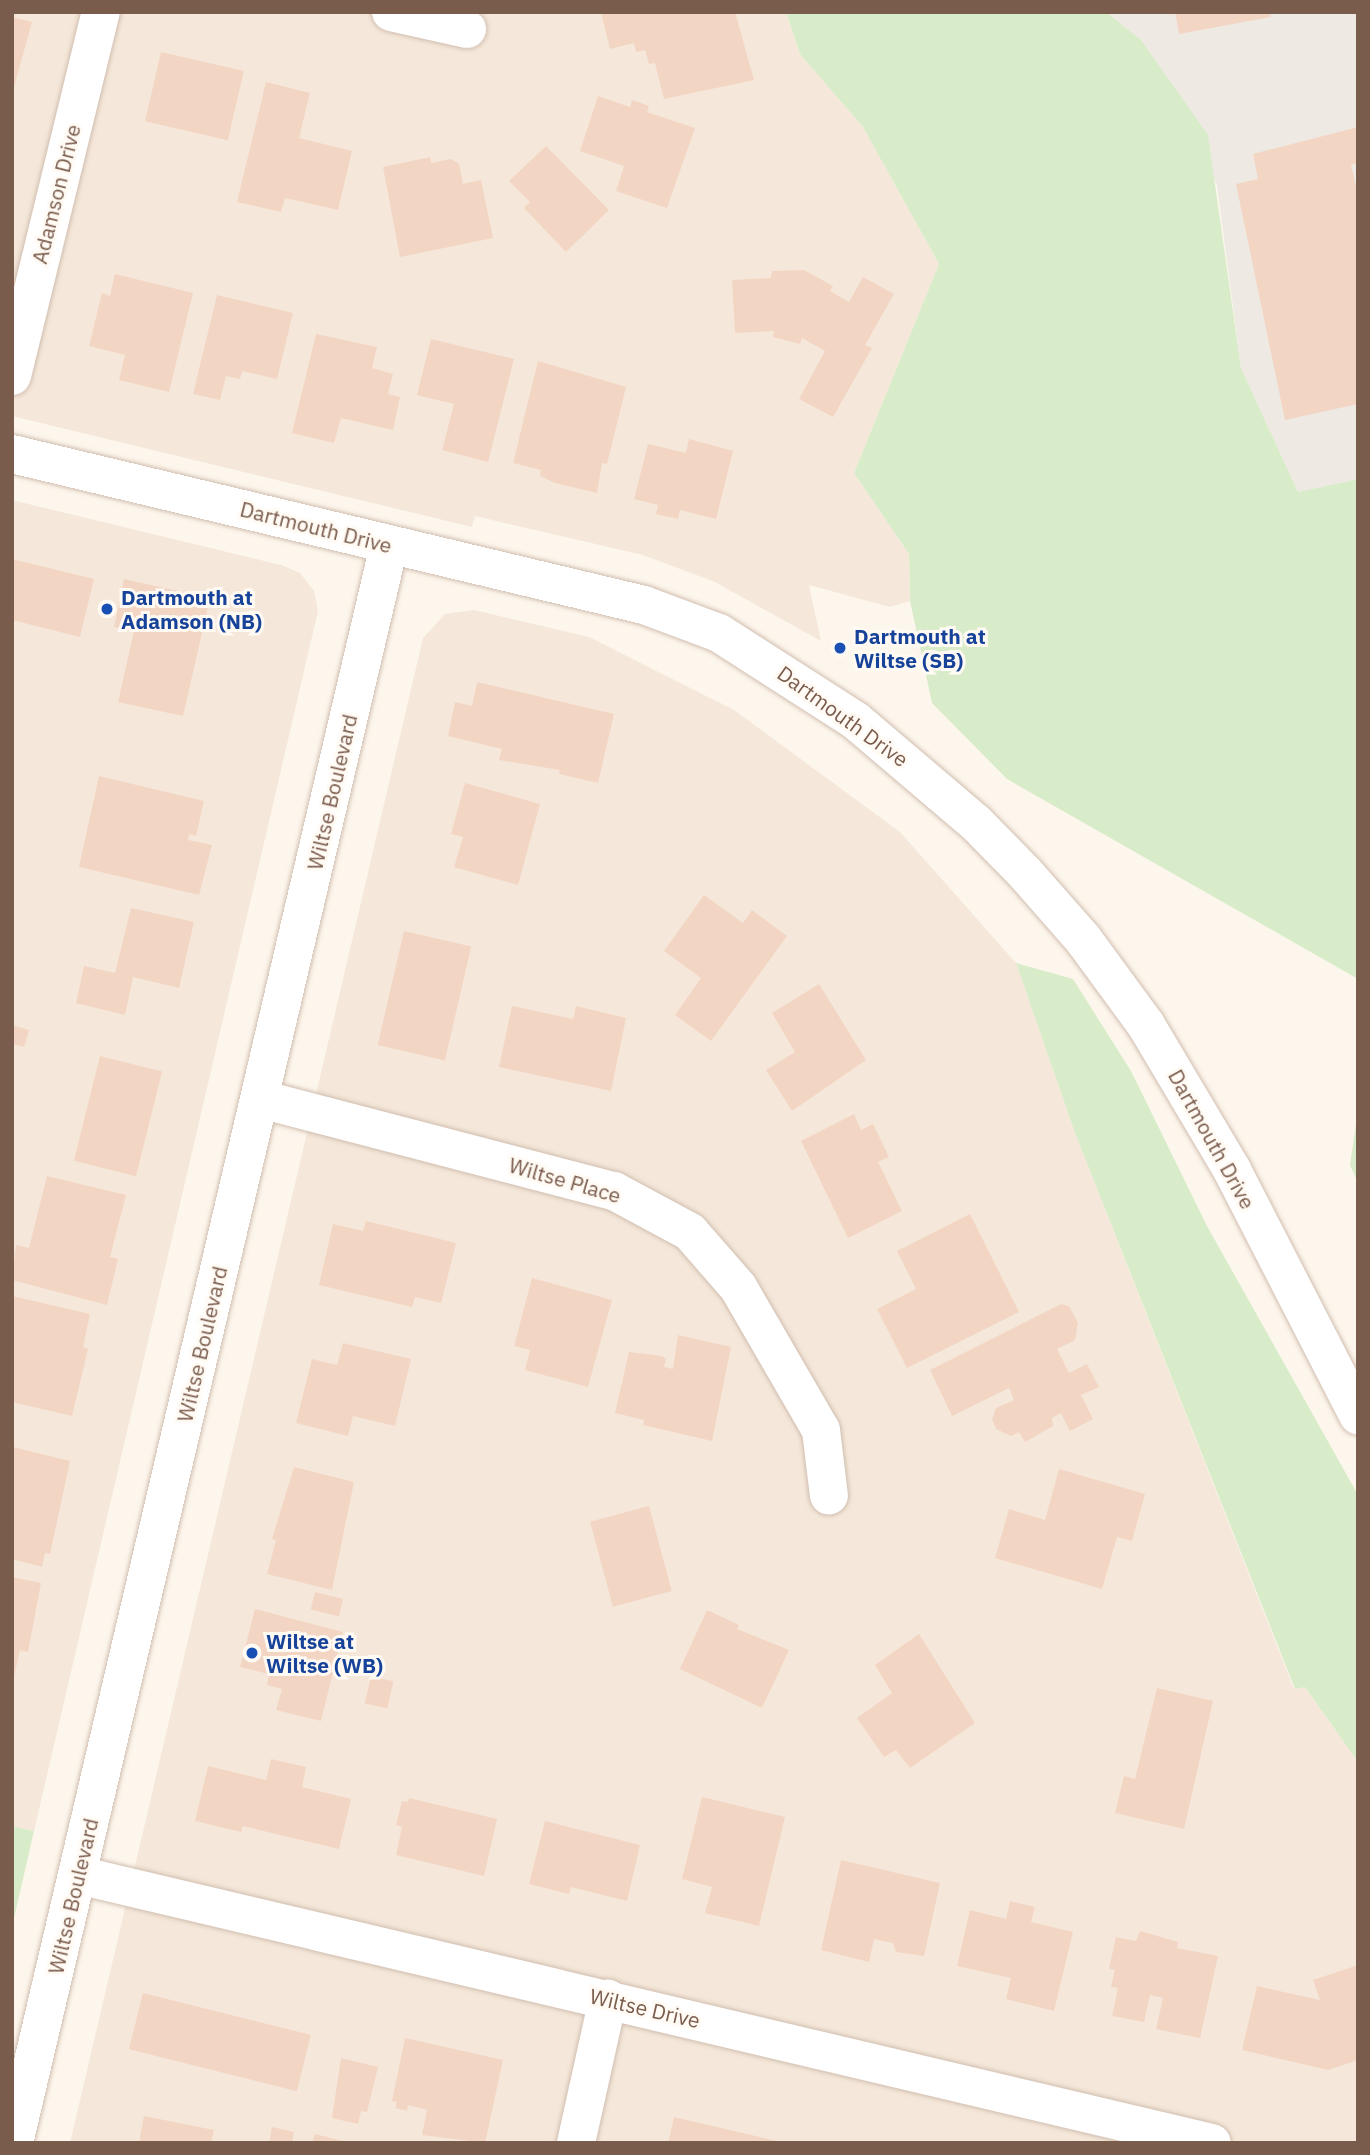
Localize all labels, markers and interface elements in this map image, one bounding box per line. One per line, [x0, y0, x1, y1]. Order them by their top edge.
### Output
street label: Adamson Drive [27, 122, 85, 266]
street label: Dartmouth Drive [238, 496, 394, 558]
place label: Dartmouth at Adamson (NB) [121, 584, 262, 634]
marker: Dartmouth at Adamson (NB) [99, 601, 115, 617]
place label: Dartmouth at Wiltse (SB) [854, 623, 986, 673]
marker: Dartmouth at Wiltse (SB) [832, 640, 848, 656]
street label: Dartmouth Drive [773, 660, 913, 772]
street label: Wiltse Boulevard [302, 712, 362, 872]
street label: Dartmouth Drive [1163, 1065, 1261, 1213]
street label: Wiltse Place [506, 1152, 624, 1208]
street label: Wiltse Boulevard [172, 1264, 232, 1424]
place label: Wiltse at Wiltse (WB) [266, 1628, 383, 1678]
marker: Wiltse at Wiltse (WB) [244, 1645, 260, 1661]
street label: Wiltse Boulevard [43, 1816, 103, 1976]
street label: Wiltse Drive [587, 1983, 703, 2033]

